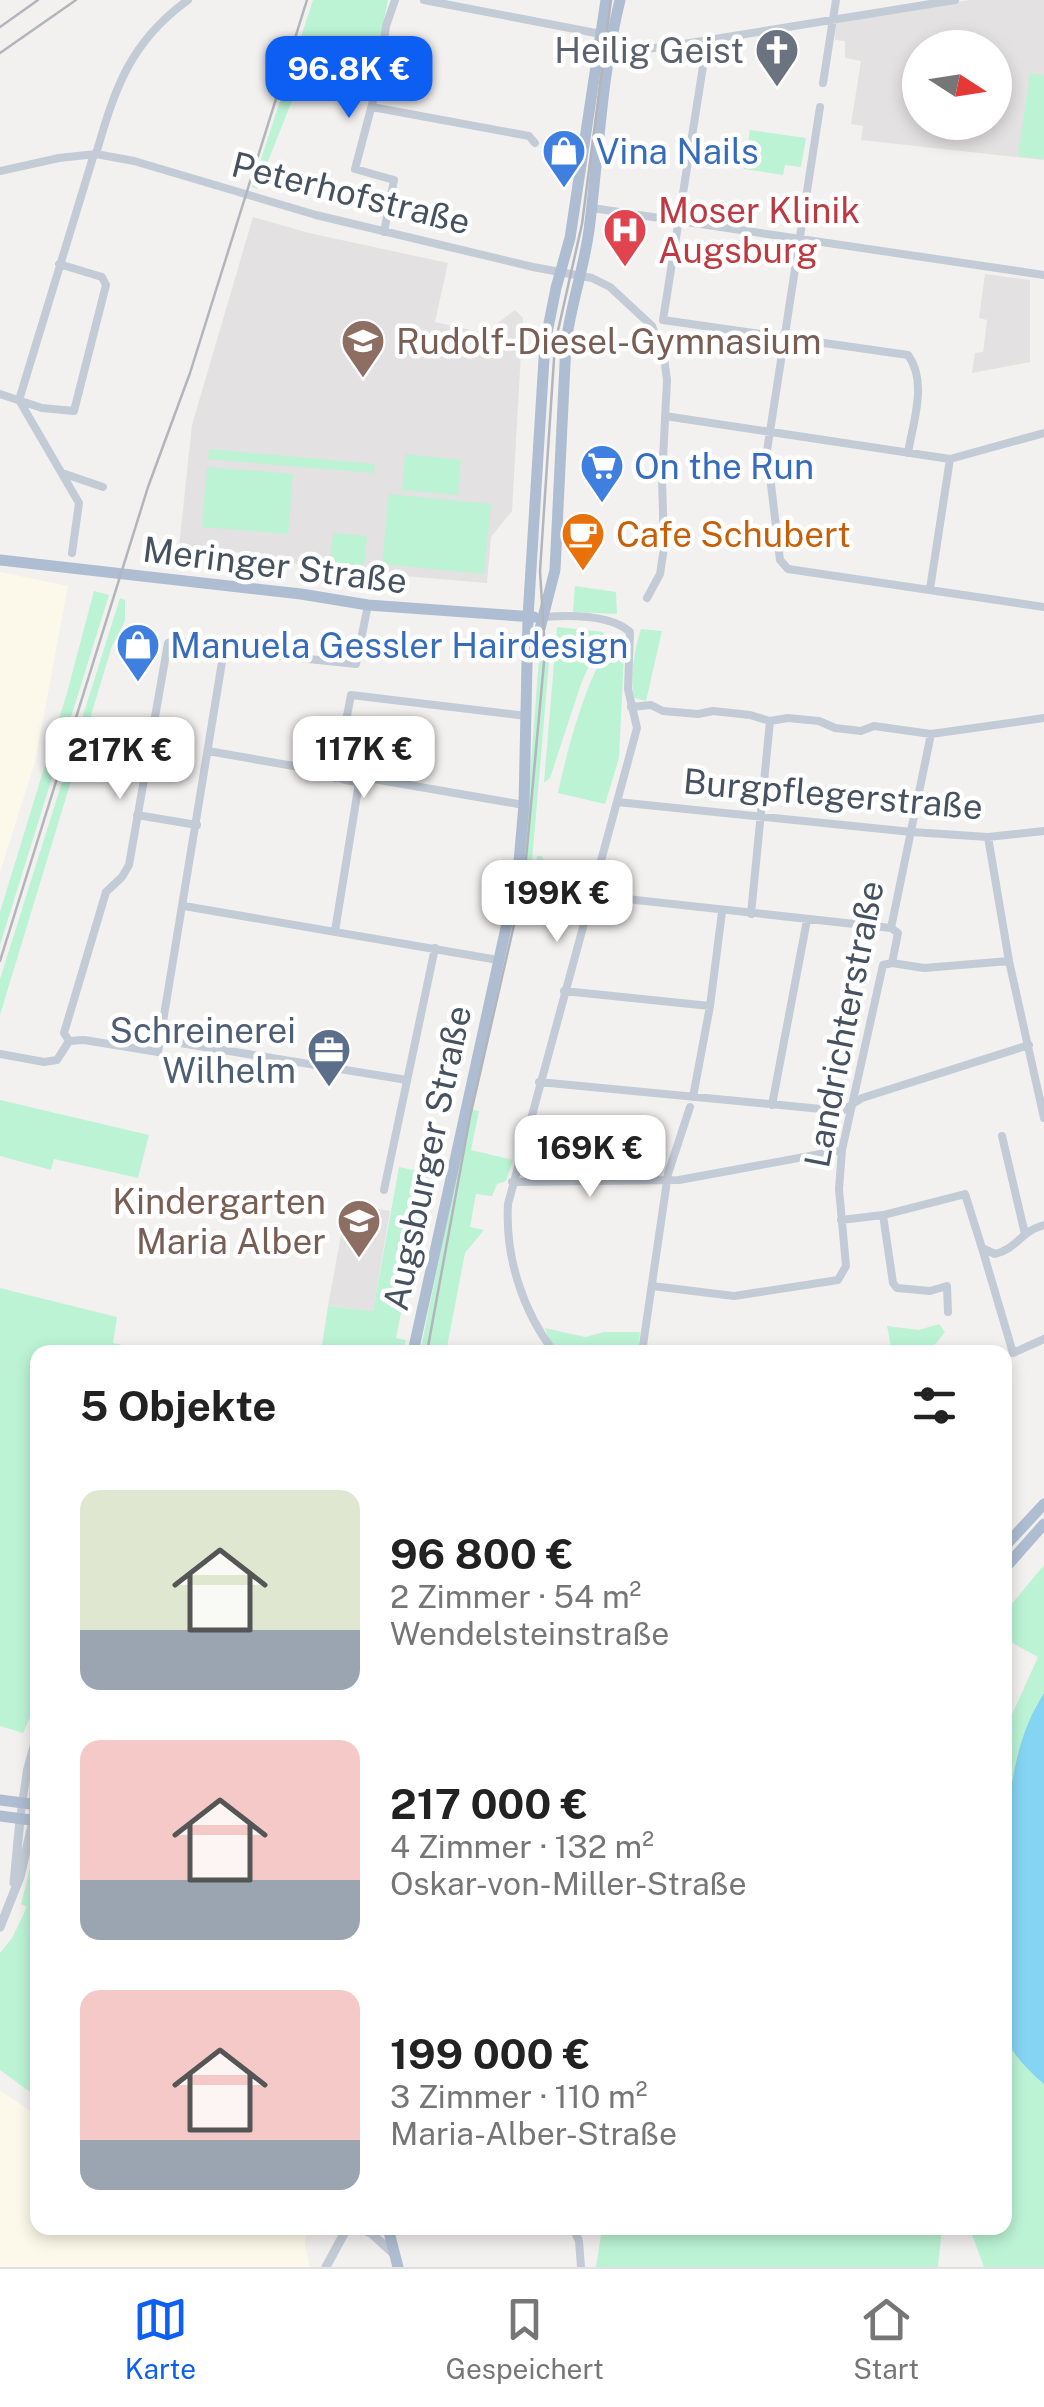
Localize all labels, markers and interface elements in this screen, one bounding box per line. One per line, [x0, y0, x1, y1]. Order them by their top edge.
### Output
church icon: Heilig Geist [754, 27, 800, 88]
place label: Heilig Geist [554, 30, 744, 71]
north arrow [902, 30, 1012, 140]
map controls [902, 30, 1012, 140]
pin: 96.8K € [257, 36, 441, 121]
text: 96.8K € [287, 50, 411, 87]
shop icon: Vina Nails [541, 128, 587, 189]
place label: Vina Nails [596, 131, 759, 172]
street label: Peterhofstraße [227, 144, 475, 242]
place label: Moser Klinik Augsburg [658, 190, 860, 271]
hospital icon: Moser Klinik Augsburg [602, 207, 648, 268]
school or university icon: Rudolf-Diesel-Gymnasium [340, 318, 386, 379]
place label: Rudolf-Diesel-Gymnasium [396, 321, 821, 362]
supermarket icon: On the Run [579, 443, 625, 504]
place label: On the Run [634, 446, 814, 487]
cafe icon: Cafe Schubert [560, 511, 606, 572]
place label: Cafe Schubert [616, 514, 851, 555]
street label: Meringer Straße [141, 528, 409, 602]
shop icon: Manuela Gessler Hairdesign [115, 622, 161, 683]
place label: Manuela Gessler Hairdesign [170, 625, 629, 666]
pin: 117K € [283, 716, 445, 801]
pin: 217K € [39, 717, 201, 802]
text: 117K € [315, 730, 413, 767]
text: 217K € [67, 731, 173, 768]
street label: Burgpflegerstraße [681, 760, 985, 828]
pin: 199K € [476, 860, 638, 945]
text: 199K € [504, 874, 610, 911]
street label: Landrichterstraße [796, 877, 892, 1171]
street label: Augsburger Straße [375, 1002, 479, 1314]
place label: Schreinerei Wilhelm [110, 1010, 296, 1091]
office icon: Schreinerei Wilhelm [306, 1027, 352, 1088]
pin: 169K € [509, 1115, 671, 1200]
text: 169K € [537, 1129, 643, 1166]
place label: Kindergarten Maria Alber [112, 1181, 326, 1262]
school or university icon: Kindergarten Maria Alber [336, 1198, 382, 1259]
icon: filters [907, 1378, 962, 1433]
text: 5 Objekte [80, 1381, 276, 1430]
text: 96 800 € [390, 1529, 574, 1578]
icon: home [160, 1530, 280, 1650]
text: 2 Zimmer · 54 m² [390, 1578, 641, 1615]
text: Wendelsteinstraße [390, 1615, 669, 1652]
text: 217 000 € [390, 1779, 588, 1828]
icon: home [160, 1780, 280, 1900]
text: 4 Zimmer · 132 m² [390, 1828, 654, 1865]
text: Oskar-von-Miller-Straße [390, 1865, 747, 1902]
text: 199 000 € [390, 2029, 590, 2078]
icon: home [160, 2030, 280, 2150]
text: 3 Zimmer · 110 m² [390, 2078, 647, 2115]
text: Maria-Alber-Straße [390, 2115, 677, 2152]
tab: Karte [125, 2292, 196, 2385]
tab: Gespeichert [445, 2292, 604, 2385]
tab: Start [853, 2292, 919, 2385]

